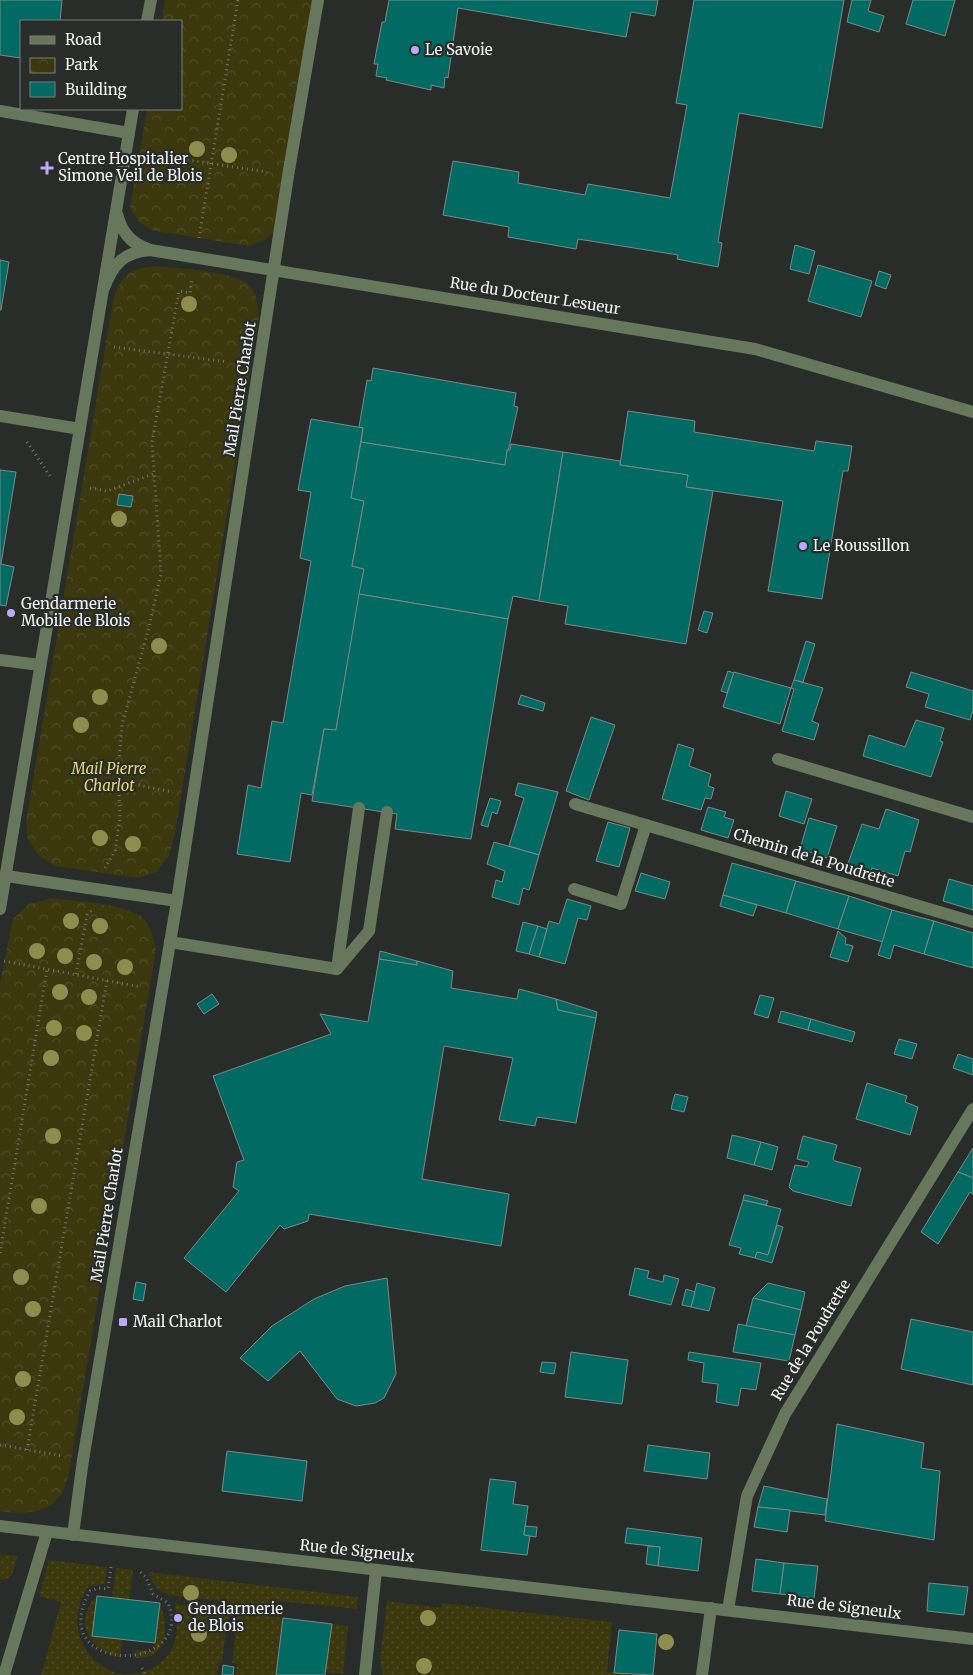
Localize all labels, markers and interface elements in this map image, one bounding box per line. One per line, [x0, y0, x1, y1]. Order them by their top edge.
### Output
legend [20, 20, 182, 110]
text: Road [65, 30, 101, 49]
place label: Le Savoie [425, 40, 493, 59]
marker: Le Savoie [409, 44, 421, 56]
text: Park [65, 55, 99, 74]
text: Building [65, 80, 127, 99]
place label: Centre Hospitalier Simone Veil de Blois [58, 149, 203, 185]
marker: Centre Hospitalier Simone Veil de Blois [40, 161, 54, 175]
street label: Rue du Docteur Lesueur [449, 273, 622, 318]
street label: Mail Pierre Charlot [219, 320, 260, 458]
place label: Le Roussillon [813, 536, 910, 555]
marker: Le Roussillon [797, 540, 809, 552]
place label: Gendarmerie Mobile de Blois [21, 594, 130, 630]
marker: Gendarmerie Mobile de Blois [5, 607, 17, 619]
park label: Mail Pierre Charlot [71, 759, 147, 795]
street label: Chemin de la Poudrette [731, 824, 897, 891]
street label: Mail Pierre Charlot [86, 1146, 127, 1284]
street label: Rue de la Poudrette [767, 1276, 854, 1404]
place label: Mail Charlot [133, 1312, 222, 1331]
marker: Mail Charlot [117, 1316, 129, 1328]
street label: Rue de Signeulx [299, 1535, 415, 1566]
street label: Rue de Signeulx [786, 1590, 902, 1623]
place label: Gendarmerie de Blois [188, 1599, 283, 1635]
marker: Gendarmerie de Blois [172, 1612, 184, 1624]

